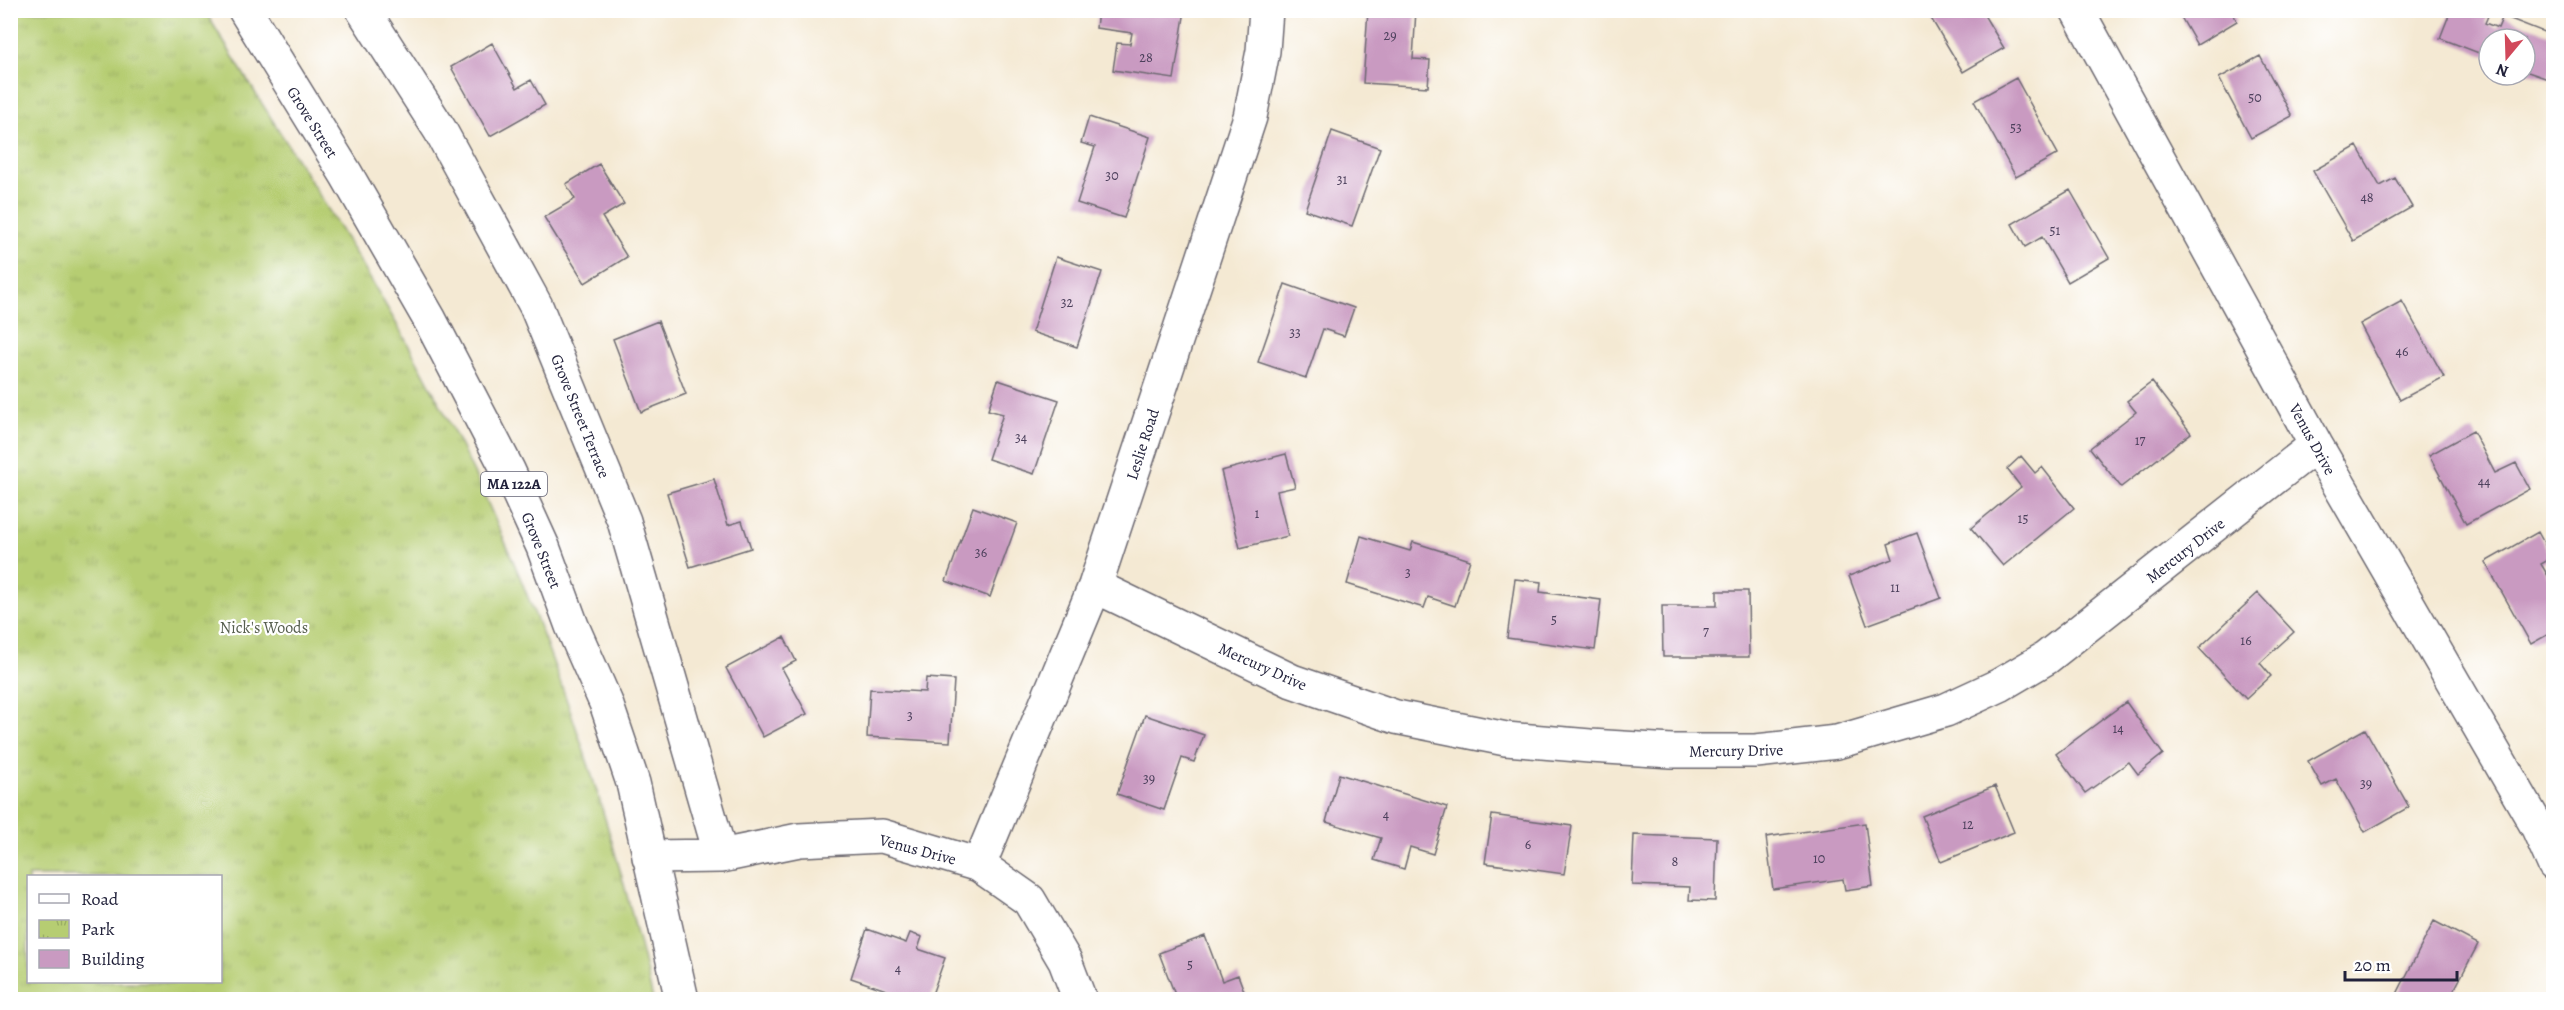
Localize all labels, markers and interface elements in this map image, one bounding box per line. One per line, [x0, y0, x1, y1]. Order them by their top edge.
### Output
house number: 29 [1383, 26, 1397, 45]
north arrow [2477, 27, 2537, 87]
house number: 28 [1139, 48, 1153, 67]
text: N [2493, 58, 2512, 83]
street label: Grove Street [281, 83, 343, 163]
house number: 50 [2248, 88, 2262, 107]
house number: 53 [2010, 118, 2022, 137]
house number: 30 [1105, 166, 1119, 185]
house number: 31 [1337, 170, 1348, 189]
house number: 48 [2360, 188, 2374, 207]
house number: 51 [2050, 221, 2061, 240]
house number: 32 [1061, 293, 1074, 312]
house number: 33 [1289, 323, 1301, 342]
house number: 46 [2396, 342, 2408, 361]
street label: Grove Street Terrace [545, 351, 615, 482]
street label: Venus Drive [2283, 399, 2341, 479]
street label: Leslie Road [1121, 405, 1165, 483]
house number: 34 [1015, 428, 1027, 447]
house number: 17 [2135, 431, 2145, 450]
road number: MA 122A [481, 472, 547, 496]
house number: 44 [2478, 472, 2490, 491]
house number: 1 [1255, 504, 1260, 523]
street label: Grove Street [516, 509, 566, 592]
house number: 15 [2018, 509, 2028, 528]
street label: Mercury Drive [2142, 513, 2230, 589]
house number: 36 [975, 543, 987, 562]
house number: 3 [1405, 563, 1411, 582]
house number: 11 [1890, 578, 1900, 597]
house number: 5 [1551, 610, 1557, 629]
park label: Nick's Woods [220, 617, 308, 639]
house number: 7 [1703, 622, 1709, 641]
house number: 16 [2240, 631, 2252, 650]
street label: Mercury Drive [1215, 638, 1310, 696]
house number: 3 [907, 706, 913, 725]
house number: 14 [2112, 719, 2124, 738]
street label: Mercury Drive [1689, 739, 1783, 763]
house number: 39 [1143, 769, 1155, 788]
house number: 39 [2360, 774, 2372, 793]
house number: 4 [1383, 805, 1389, 824]
house number: 12 [1962, 815, 1974, 834]
street label: Venus Drive [876, 829, 959, 871]
house number: 6 [1525, 835, 1531, 854]
house number: 10 [1813, 849, 1825, 868]
house number: 8 [1672, 852, 1679, 871]
legend [27, 875, 222, 983]
text: Road [81, 887, 119, 911]
text: Park [81, 917, 115, 941]
scale bar [2345, 944, 2458, 982]
text: Building [81, 947, 145, 971]
text: 20 m [2354, 953, 2391, 977]
house number: 5 [1187, 955, 1193, 974]
house number: 4 [895, 959, 901, 978]

